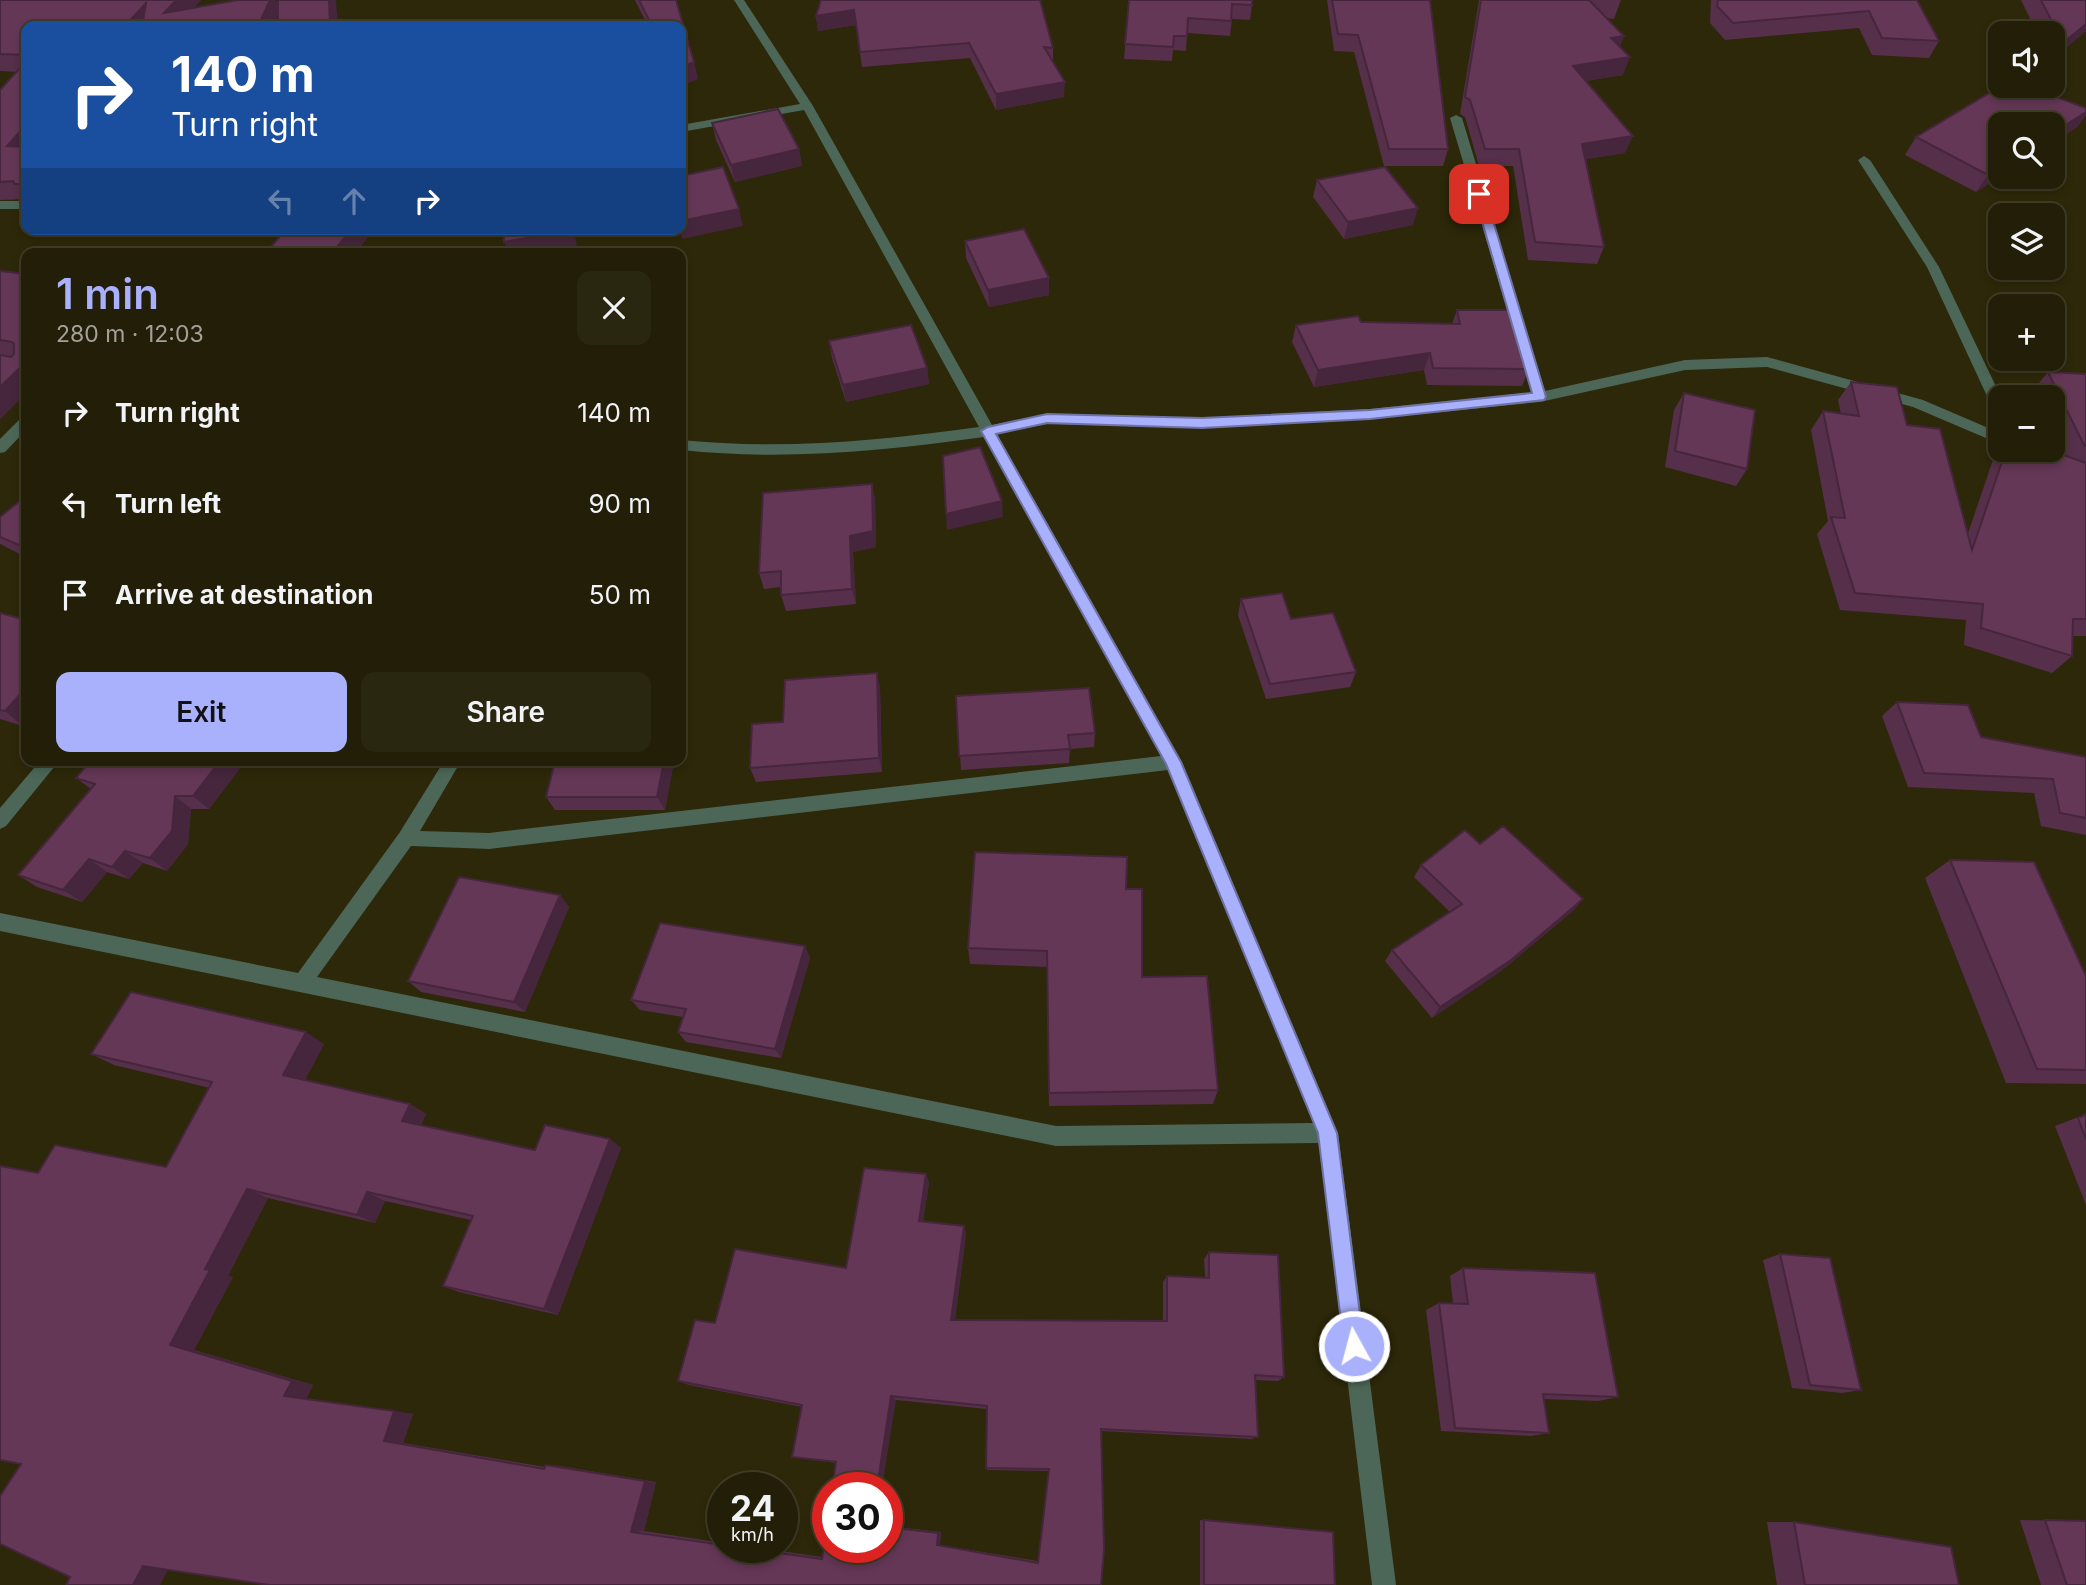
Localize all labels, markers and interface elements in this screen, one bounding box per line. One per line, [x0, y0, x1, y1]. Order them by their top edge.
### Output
map controls [1988, 21, 2065, 462]
button: sound [1988, 21, 2065, 98]
text: 140 m [171, 45, 315, 104]
icon: right [56, 49, 147, 140]
text: Turn right [171, 105, 318, 144]
button: search [1988, 112, 2065, 189]
pin [1449, 164, 1509, 224]
icon: arrive [1460, 175, 1498, 213]
icon: left [262, 182, 300, 220]
icon: ahead [335, 182, 373, 220]
icon: right [408, 182, 446, 220]
button: layers [1988, 203, 2065, 280]
text: 1 min [56, 268, 159, 319]
button: close [577, 271, 651, 345]
button: + [1988, 294, 2065, 371]
text: 280 m · 12:03 [56, 320, 204, 348]
button: − [1988, 385, 2065, 462]
icon: right [56, 394, 94, 432]
text: Turn right [115, 397, 240, 428]
text: 140 m [577, 397, 651, 428]
icon: left [56, 485, 94, 523]
text: Turn left [115, 488, 221, 519]
text: 90 m [588, 488, 651, 519]
icon: arrive [56, 576, 94, 614]
text: Arrive at destination [115, 579, 374, 610]
text: 50 m [589, 579, 651, 610]
button: Exit [56, 672, 347, 752]
button: Share [361, 672, 651, 752]
position arrow [1317, 1309, 1391, 1383]
speed limit sign: 30 [812, 1472, 903, 1563]
text: 24 [730, 1487, 775, 1529]
text: km/h [731, 1524, 774, 1545]

